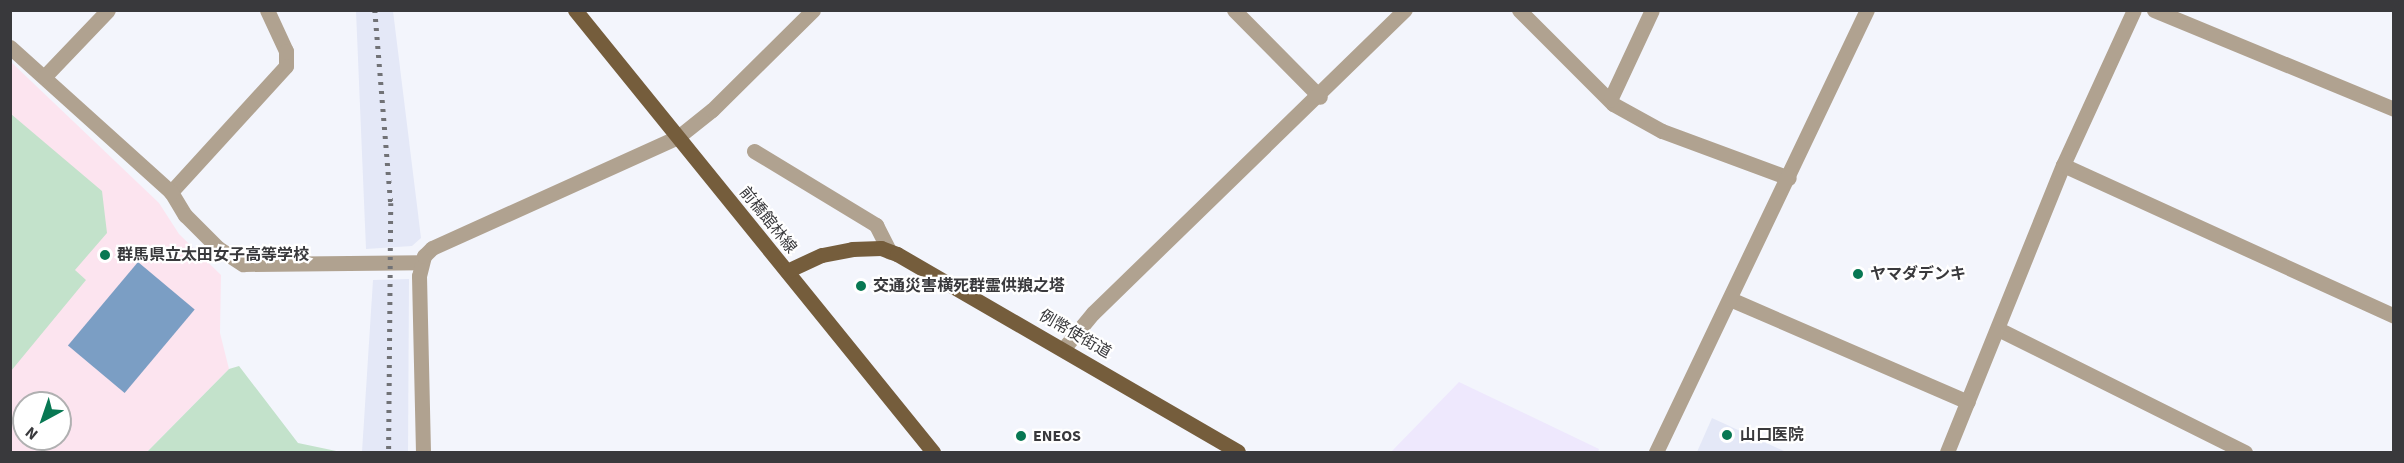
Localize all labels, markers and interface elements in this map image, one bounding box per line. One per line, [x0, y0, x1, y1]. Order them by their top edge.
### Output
street label: 前橋館林線 [735, 183, 801, 257]
place label: 群馬県立太田女子高等学校 [117, 245, 309, 265]
marker: 群馬県立太田女子高等学校 [98, 248, 112, 262]
place label: ヤマダデンキ [1870, 264, 1966, 284]
marker: ヤマダデンキ [1851, 267, 1865, 281]
place label: 交通災害横死群霊供羪之塔 [873, 276, 1065, 296]
marker: 交通災害横死群霊供羪之塔 [854, 279, 868, 293]
street label: 例幣使街道 [1036, 306, 1114, 362]
north arrow [12, 391, 72, 451]
text: N [21, 421, 43, 445]
place label: 山口医院 [1740, 425, 1804, 445]
place label: ENEOS [1033, 426, 1081, 446]
marker: 山口医院 [1718, 426, 1736, 444]
marker: ENEOS [1014, 429, 1028, 443]

